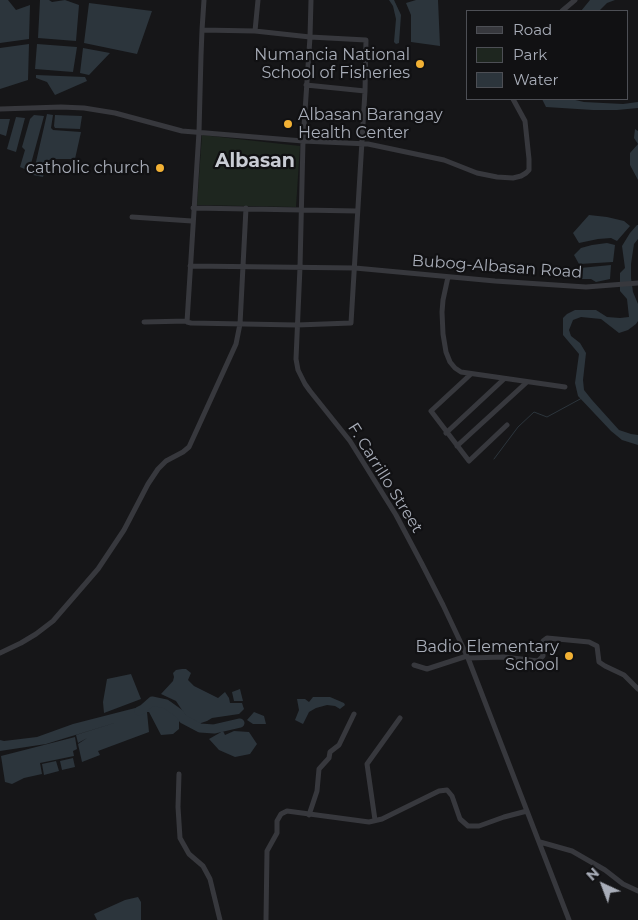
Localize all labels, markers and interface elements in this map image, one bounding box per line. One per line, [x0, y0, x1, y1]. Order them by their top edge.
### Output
legend [466, 10, 628, 100]
text: Road [513, 20, 552, 39]
place label: Numancia National School of Fisheries [254, 45, 410, 83]
text: Park [513, 45, 547, 64]
marker: Numancia National School of Fisheries [414, 58, 426, 70]
text: Water [513, 70, 559, 89]
place label: Albasan Barangay Health Center [298, 105, 443, 143]
marker: Albasan Barangay Health Center [282, 118, 294, 130]
district label: Albasan [215, 150, 295, 172]
place label: catholic church [26, 158, 150, 178]
marker: catholic church [154, 162, 166, 174]
street label: Bubog-Albasan Road [411, 251, 583, 283]
street label: F. Carrillo Street [343, 419, 427, 537]
place label: Badio Elementary School [415, 637, 559, 675]
marker: Badio Elementary School [563, 650, 575, 662]
north arrow [578, 860, 628, 910]
text: N [582, 864, 603, 884]

